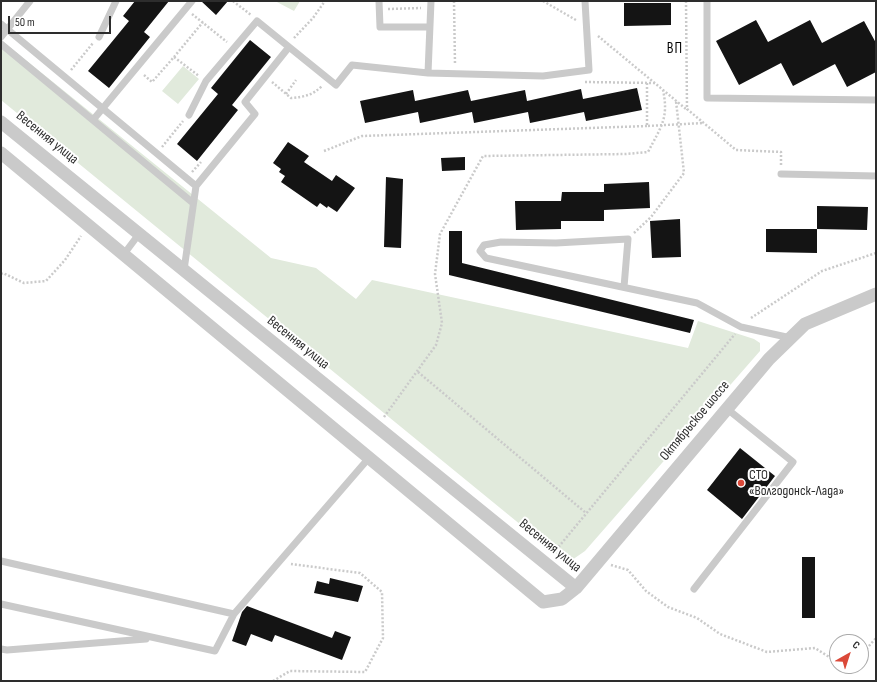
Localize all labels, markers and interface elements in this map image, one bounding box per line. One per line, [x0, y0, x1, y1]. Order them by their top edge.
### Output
scale bar [10, 8, 113, 34]
text: 50 m [15, 15, 35, 30]
district label: ВП [667, 40, 683, 58]
street label: Весенняя улица [12, 108, 82, 168]
street label: Весенняя улица [263, 313, 333, 373]
street label: Октябрьское шоссе [657, 378, 733, 464]
place label: СТО «Волгодонск-Лада» [749, 467, 844, 500]
marker: СТО «Волгодонск-Лада» [736, 478, 746, 488]
street label: Весенняя улица [515, 516, 585, 576]
north arrow [829, 634, 869, 674]
text: С [850, 638, 863, 652]

